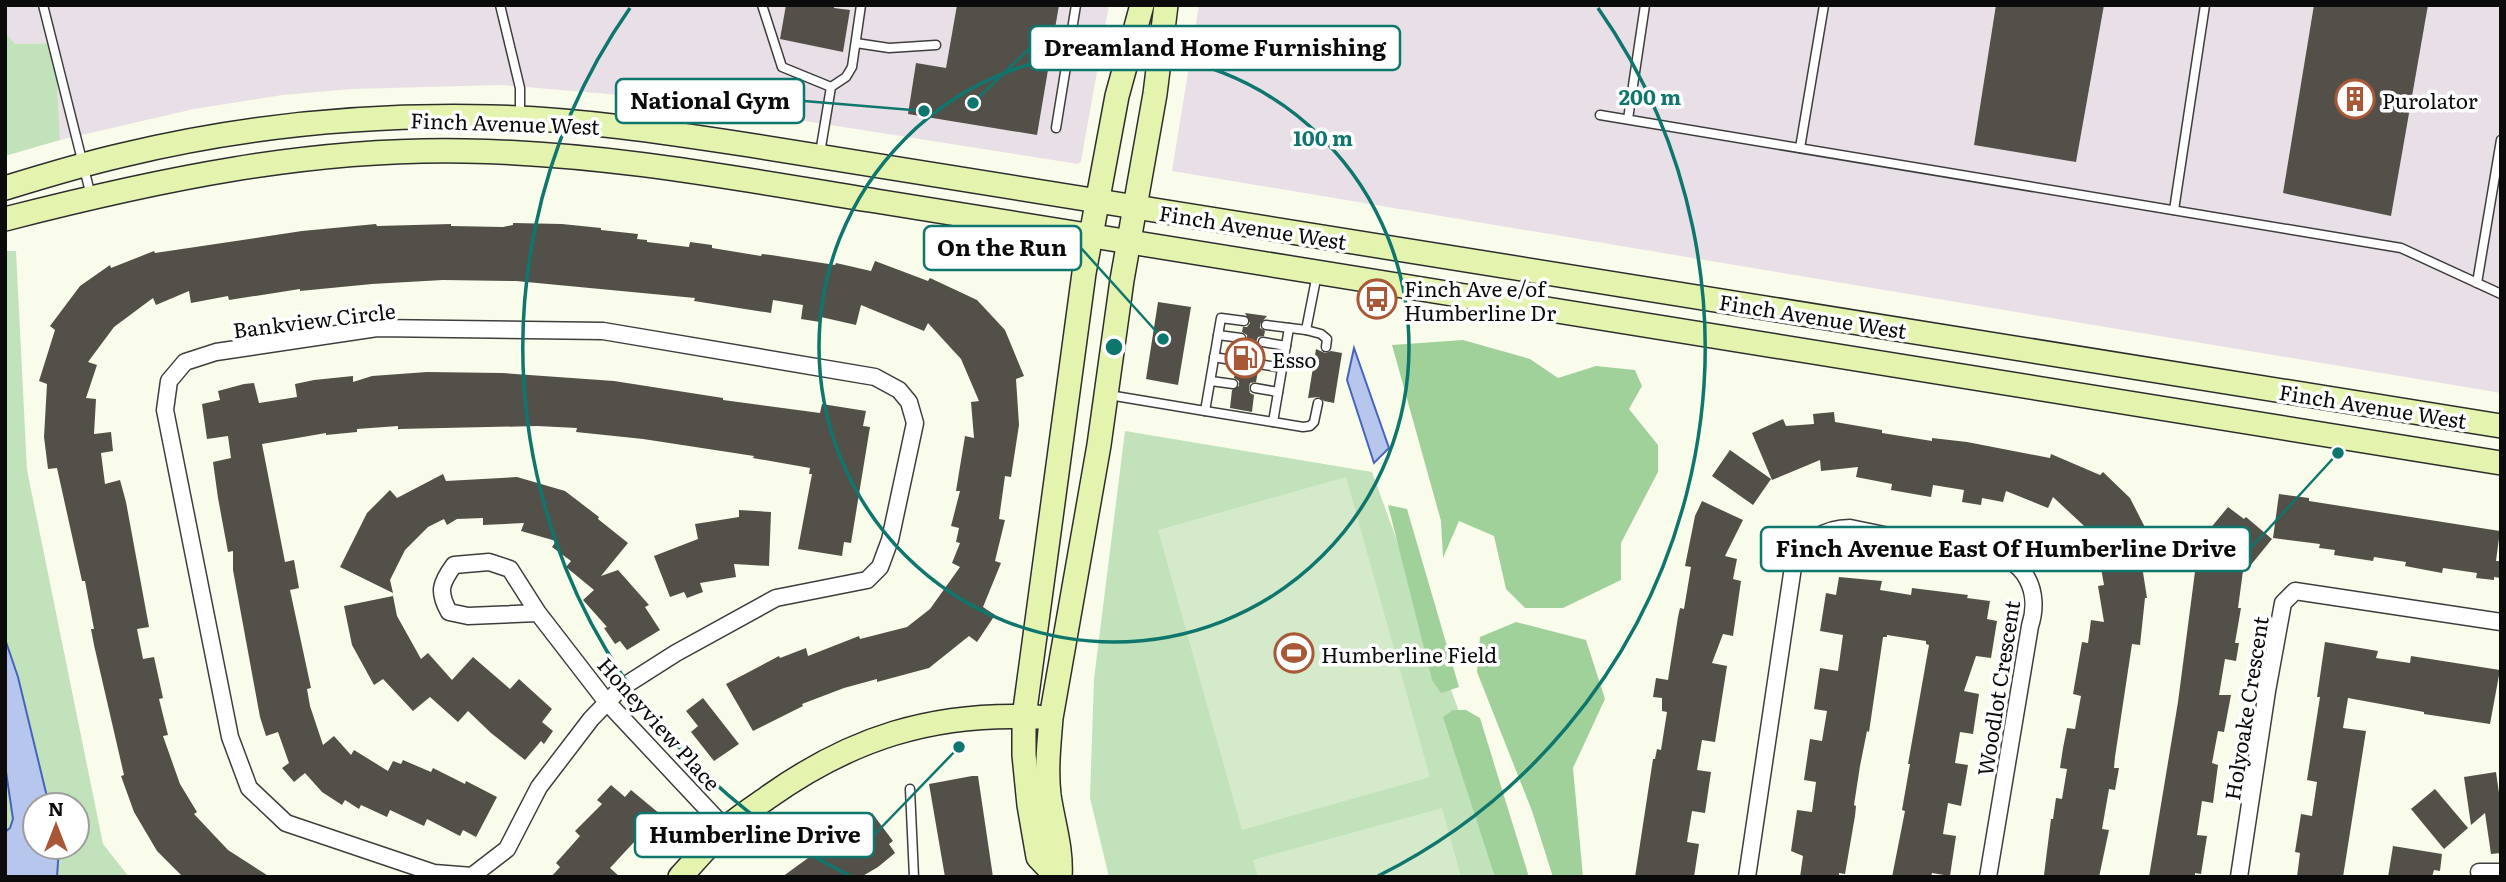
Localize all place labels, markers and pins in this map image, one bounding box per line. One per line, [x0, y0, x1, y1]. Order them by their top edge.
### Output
callout: Dreamland Home Furnishing [1030, 26, 1400, 70]
building icon: Purolator [2334, 78, 2376, 120]
callout: National Gym [616, 79, 804, 123]
place label: Purolator [2382, 84, 2478, 115]
callout: On the Run [924, 226, 1081, 270]
place label: Finch Ave e/of Humberline Dr [1404, 272, 1556, 327]
bus stop icon: Finch Ave e/of Humberline Dr [1356, 278, 1398, 320]
centre of rings [1102, 335, 1126, 359]
fuel station icon: Esso [1224, 337, 1266, 379]
place label: Esso [1272, 343, 1317, 374]
callout: Finch Avenue East Of Humberline Drive [1761, 527, 2250, 571]
sports icon: Humberline Field [1273, 632, 1315, 674]
place label: Humberline Field [1321, 638, 1497, 669]
callout: Humberline Drive [635, 813, 874, 857]

